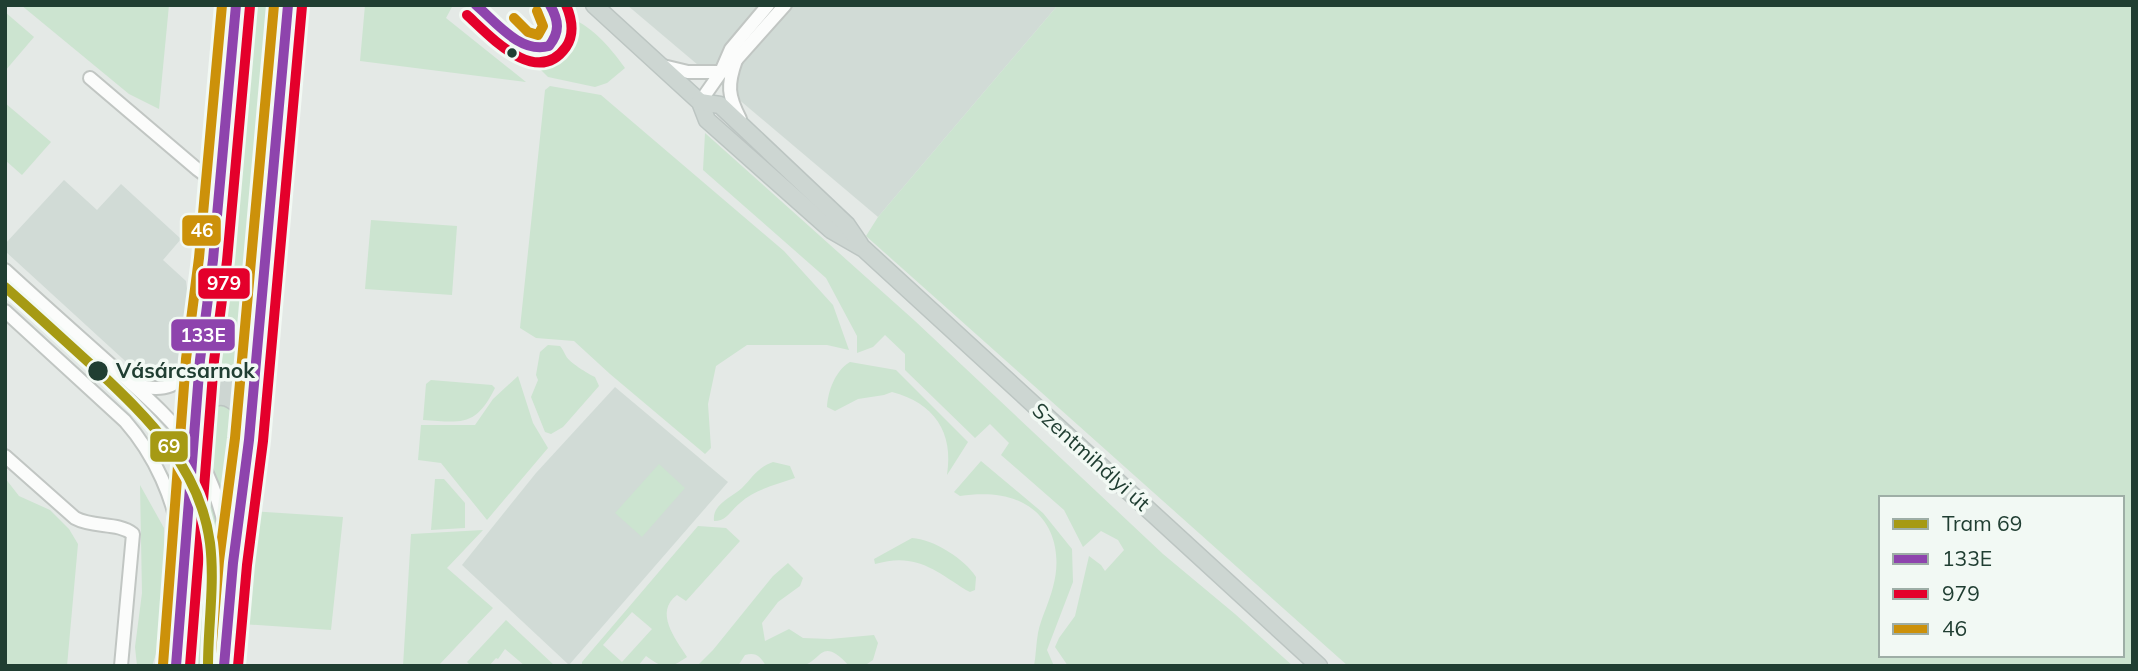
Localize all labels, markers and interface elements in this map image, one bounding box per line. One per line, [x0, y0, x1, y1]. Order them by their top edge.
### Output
unlabelled marker [505, 46, 519, 60]
line badge: 46 [181, 214, 222, 247]
text: 46 [191, 218, 213, 242]
line badge: 979 [197, 267, 251, 300]
text: 979 [207, 271, 241, 295]
line badge: 133E [170, 318, 236, 352]
text: 133E [180, 323, 226, 347]
place label: Vásárcsarnok [115, 357, 255, 383]
marker: Vásárcsarnok [86, 359, 110, 383]
street label: Szentmihályi út [1028, 397, 1156, 516]
line badge: 69 [149, 430, 189, 463]
text: 69 [158, 434, 180, 458]
legend [1879, 496, 2124, 657]
text: Tram 69 [1942, 510, 2022, 536]
text: 133E [1942, 545, 1992, 571]
text: 979 [1942, 580, 1980, 606]
text: 46 [1942, 615, 1967, 641]

